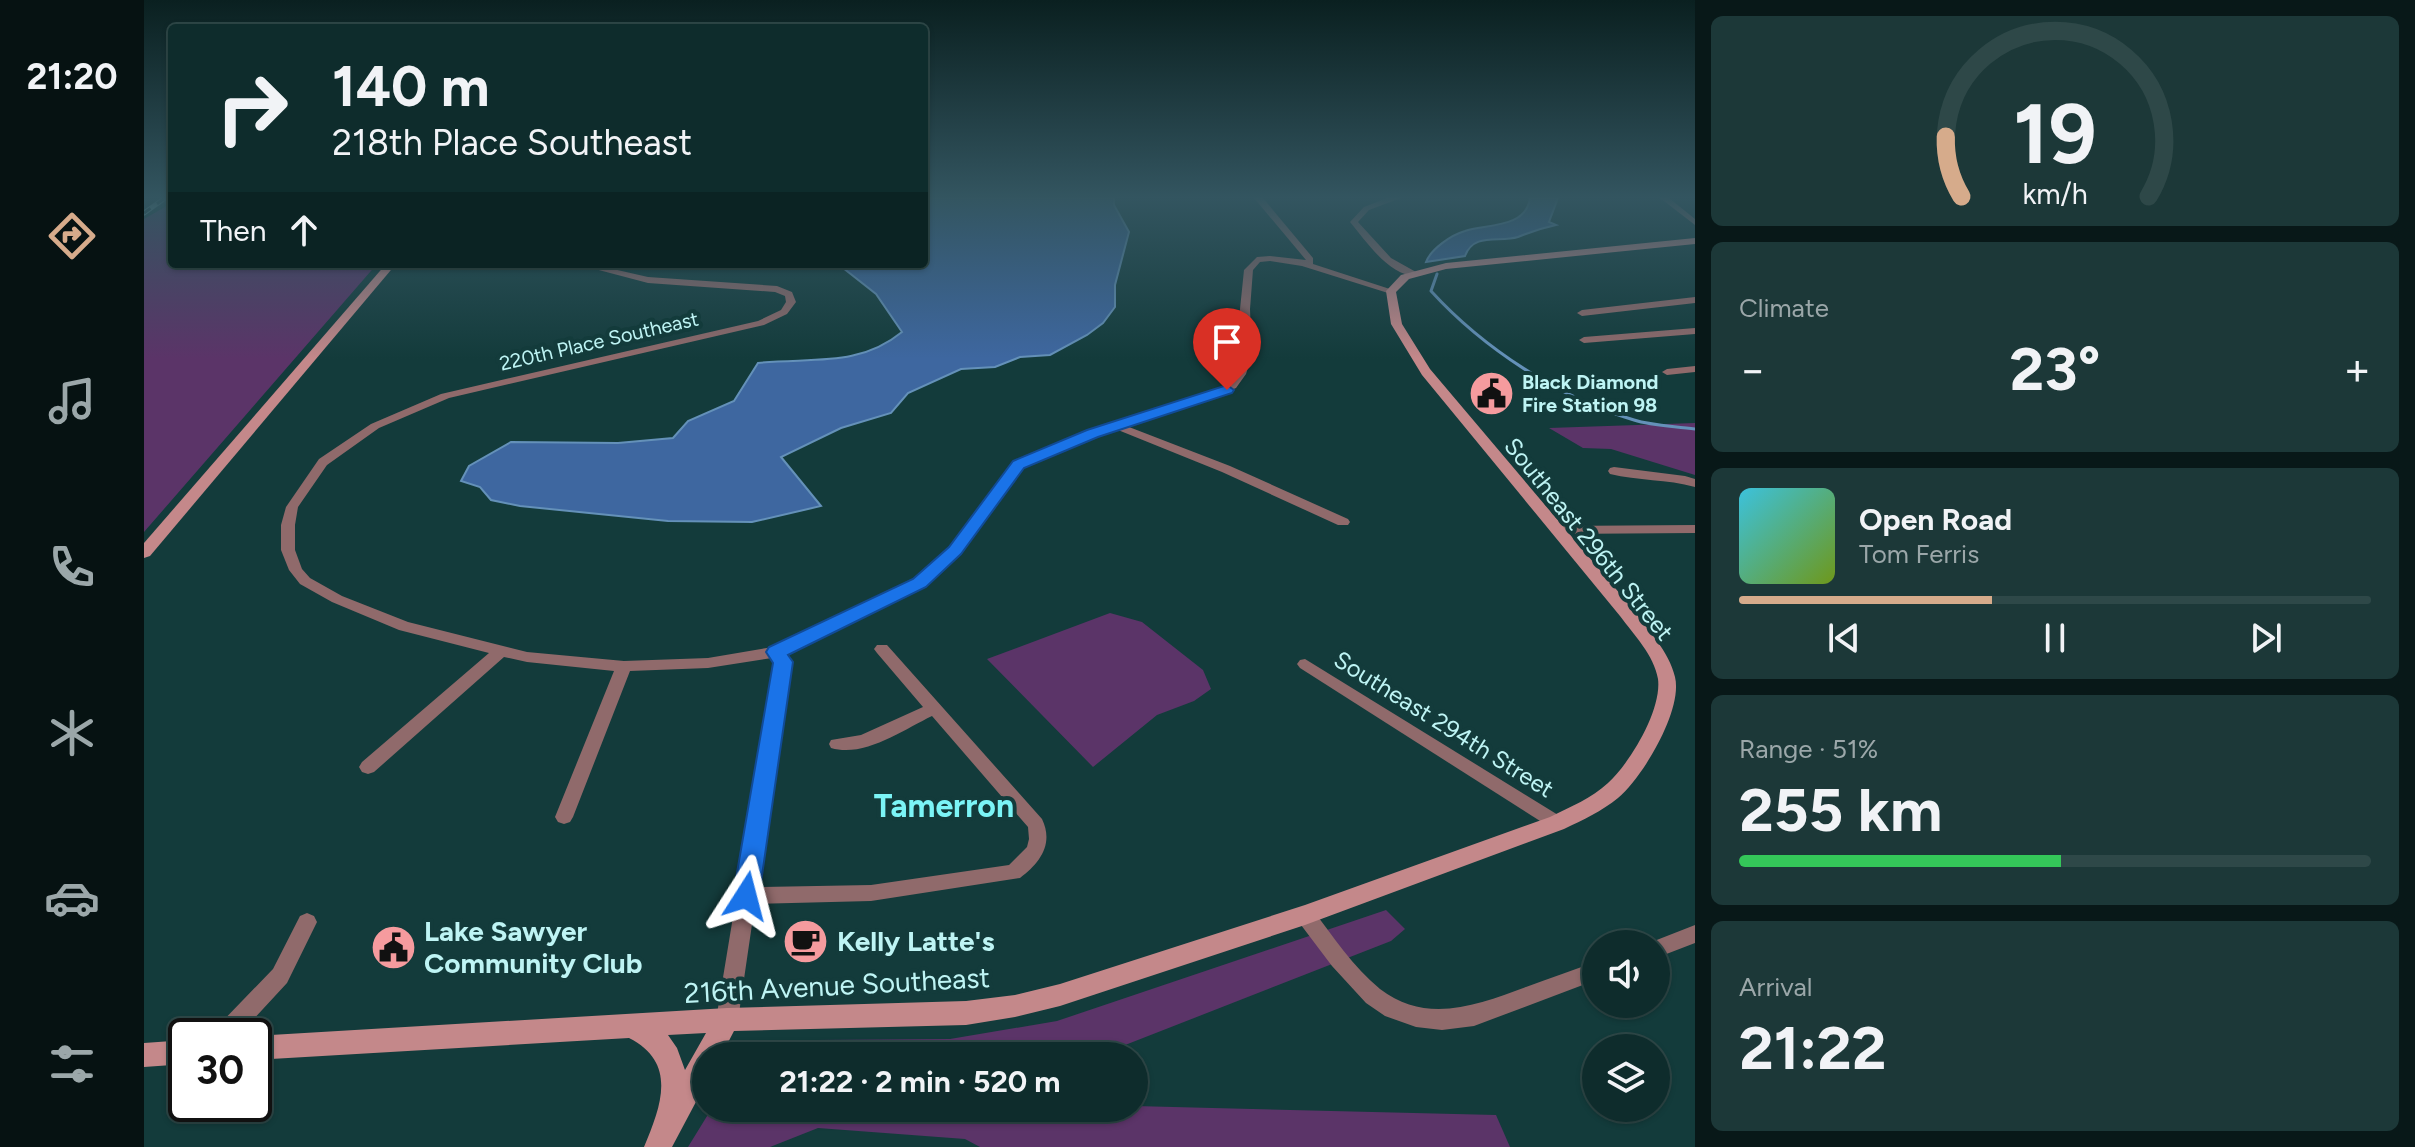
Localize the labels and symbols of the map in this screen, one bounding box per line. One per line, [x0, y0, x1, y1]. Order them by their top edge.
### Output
street label: 220th Place Southeast [497, 306, 701, 376]
pin [1193, 308, 1261, 390]
public building icon: Black Diamond Fire Station 98 [1467, 370, 1515, 418]
place label: Black Diamond Fire Station 98 [1522, 370, 1658, 417]
street label: Southeast 296th Street [1498, 432, 1680, 646]
street label: Southeast 294th Street [1329, 645, 1559, 803]
district label: Tamerron [874, 787, 1014, 825]
position arrow [704, 854, 788, 938]
place label: Lake Sawyer Community Club [424, 914, 642, 980]
cafe icon: Kelly Latte's [782, 917, 830, 965]
public building icon: Lake Sawyer Community Club [369, 923, 417, 971]
place label: Kelly Latte's [837, 924, 995, 958]
street label: 216th Avenue Southeast [683, 960, 991, 1010]
speed limit sign: 30 [168, 1018, 272, 1122]

